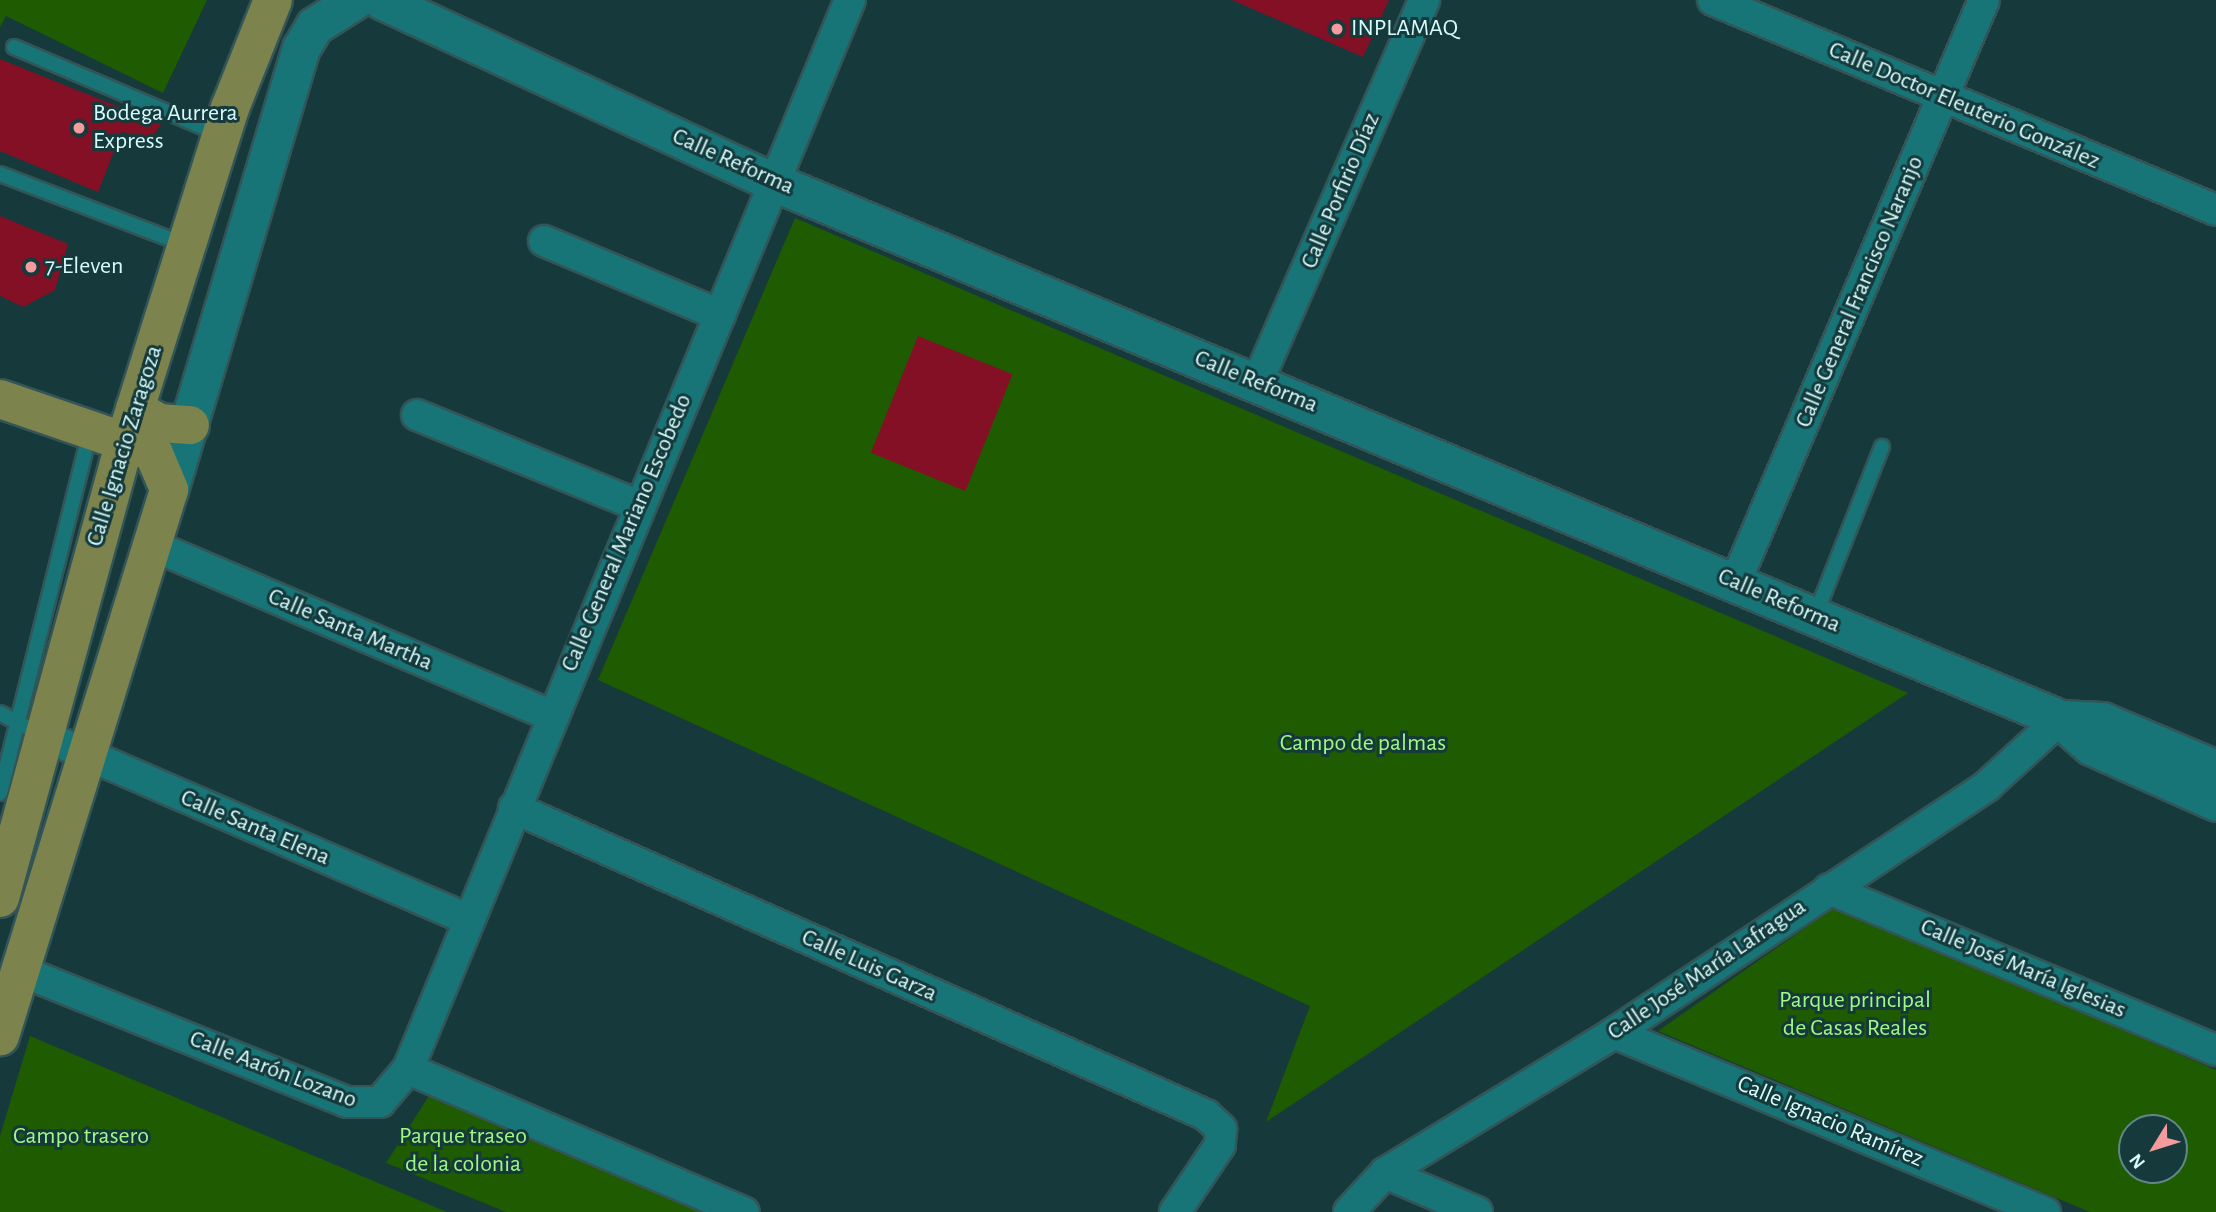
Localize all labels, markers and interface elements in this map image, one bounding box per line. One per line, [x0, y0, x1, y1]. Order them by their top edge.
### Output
place label: INPLAMAQ [1351, 15, 1458, 43]
marker: INPLAMAQ [1329, 21, 1345, 37]
street label: Calle Doctor Eleuterio González [1824, 36, 2104, 176]
place label: Bodega Aurrera Express [93, 100, 238, 156]
street label: Calle Porfirio Díaz [1295, 109, 1387, 273]
marker: Bodega Aurrera Express [71, 120, 87, 136]
street label: Calle Reforma [668, 122, 798, 202]
street label: Calle General Francisco Naranjo [1790, 152, 1930, 432]
place label: 7-Eleven [45, 253, 123, 281]
marker: 7-Eleven [23, 259, 39, 275]
street label: Calle Ignacio Zaragoza [81, 342, 169, 550]
street label: Calle Reforma [1190, 344, 1322, 420]
street label: Calle General Mariano Escobedo [555, 390, 699, 676]
street label: Calle Reforma [1713, 562, 1845, 640]
street label: Calle Santa Martha [263, 582, 437, 678]
park label: Campo de palmas [1280, 730, 1446, 758]
street label: Calle Santa Elena [176, 784, 334, 872]
street label: Calle José María Lafragua [1602, 893, 1812, 1047]
street label: Calle José María Iglesias [1916, 913, 2130, 1025]
street label: Calle Luis Garza [797, 923, 941, 1009]
park label: Parque principal de Casas Reales [1779, 987, 1931, 1043]
street label: Calle Aarón Lozano [185, 1025, 361, 1115]
street label: Calle Ignacio Ramírez [1733, 1070, 1927, 1174]
north arrow [2118, 1114, 2188, 1184]
park label: Campo trasero [13, 1123, 149, 1151]
park label: Parque traseo de la colonia [399, 1123, 527, 1179]
text: N [2126, 1150, 2149, 1172]

